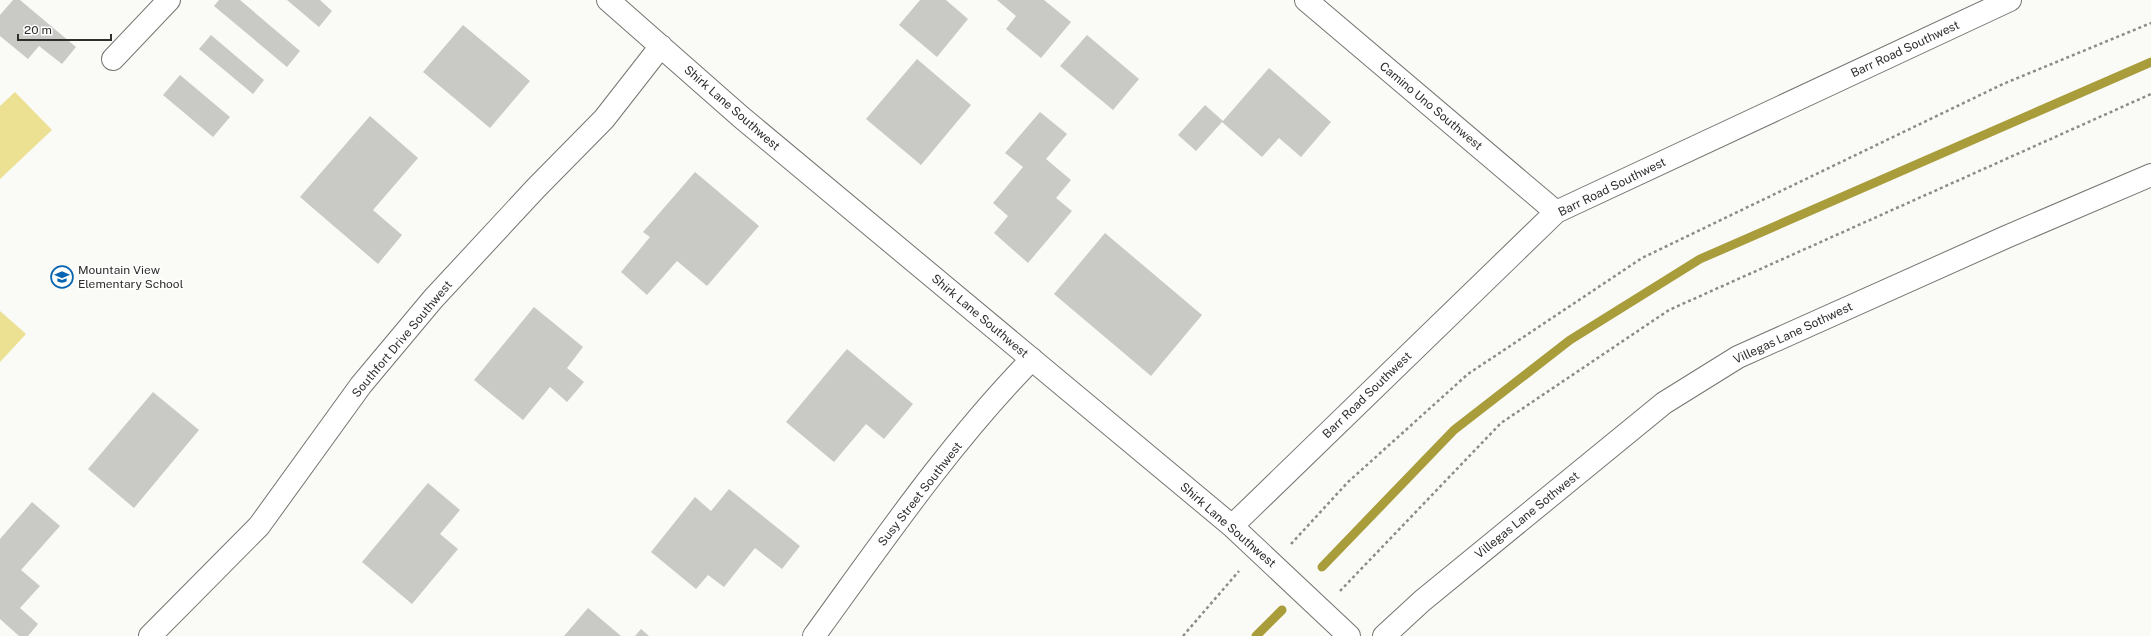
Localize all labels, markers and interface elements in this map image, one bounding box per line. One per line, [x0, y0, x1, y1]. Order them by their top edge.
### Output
scale bar [18, 16, 111, 42]
street label: Barr Road Southwest [1849, 18, 1962, 80]
text: 20 m [24, 23, 52, 37]
street label: Camino Uno Southwest [1377, 59, 1485, 153]
street label: Shirk Lane Southwest [681, 63, 783, 154]
street label: Barr Road Southwest [1556, 155, 1668, 219]
place label: Mountain View Elementary School [78, 263, 184, 291]
school or university icon: Mountain View Elementary School [49, 264, 75, 290]
street label: Shirk Lane Southwest [929, 271, 1031, 361]
street label: Southfort Drive Southwest [349, 278, 455, 400]
street label: Villegas Lane Sothwest [1731, 299, 1855, 367]
street label: Barr Road Southwest [1320, 349, 1415, 441]
street label: Susy Street Southwest [875, 439, 965, 549]
street label: Villegas Lane Sothwest [1472, 468, 1582, 561]
street label: Shirk Lane Southwest [1177, 480, 1279, 571]

